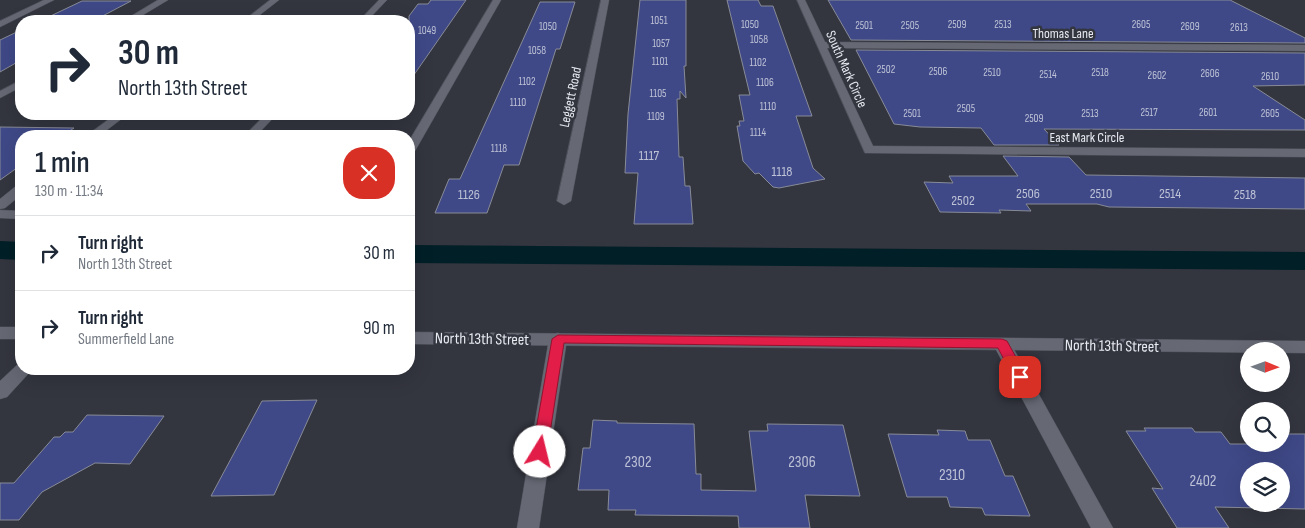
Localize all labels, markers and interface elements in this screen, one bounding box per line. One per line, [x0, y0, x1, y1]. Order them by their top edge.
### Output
house number: 1051 [650, 14, 668, 27]
house number: 1050 [741, 18, 759, 31]
house number: 2509 [948, 18, 966, 31]
house number: 2513 [994, 18, 1012, 31]
house number: 2605 [1132, 18, 1150, 31]
house number: 2501 [855, 19, 873, 32]
house number: 2505 [901, 19, 919, 32]
house number: 1050 [539, 20, 557, 33]
house number: 2609 [1180, 20, 1200, 33]
house number: 2613 [1230, 21, 1248, 34]
house number: 1049 [418, 24, 436, 37]
street label: Thomas Lane [1032, 25, 1094, 42]
street label: South Mark Circle [822, 28, 871, 110]
text: 30 m [118, 32, 179, 75]
house number: 1058 [750, 33, 768, 46]
icon: right [35, 35, 100, 100]
house number: 1057 [652, 37, 670, 50]
house number: 1058 [528, 44, 546, 57]
house number: 1101 [652, 55, 668, 68]
house number: 1102 [749, 56, 767, 69]
house number: 2502 [877, 63, 896, 76]
street label: Leggett Road [556, 65, 585, 129]
house number: 2506 [929, 65, 948, 78]
house number: 2510 [983, 66, 1001, 79]
house number: 2518 [1091, 66, 1109, 79]
house number: 2606 [1200, 67, 1220, 80]
house number: 2514 [1039, 68, 1057, 81]
house number: 2602 [1148, 69, 1167, 82]
house number: 2610 [1261, 70, 1279, 83]
text: North 13th Street [118, 75, 248, 102]
house number: 1102 [518, 75, 536, 88]
house number: 1106 [756, 76, 774, 89]
house number: 1105 [649, 87, 667, 100]
house number: 1110 [510, 96, 526, 109]
house number: 1110 [760, 100, 776, 113]
house number: 2505 [957, 102, 975, 115]
house number: 2517 [1140, 106, 1158, 119]
house number: 2601 [1199, 106, 1217, 119]
house number: 2501 [903, 107, 921, 120]
house number: 2513 [1081, 107, 1099, 120]
house number: 2605 [1261, 107, 1279, 120]
house number: 1109 [647, 110, 665, 123]
house number: 2509 [1025, 112, 1043, 125]
house number: 1114 [750, 126, 766, 139]
street label: East Mark Circle [1050, 129, 1124, 146]
house number: 1118 [491, 142, 507, 155]
text: 1 min [35, 145, 90, 181]
button: close [343, 147, 395, 199]
house number: 1117 [639, 147, 660, 164]
house number: 1118 [772, 163, 792, 180]
text: 130 m · 11:34 [35, 182, 103, 201]
house number: 2506 [1016, 185, 1040, 202]
house number: 2510 [1090, 185, 1112, 202]
house number: 2514 [1159, 185, 1181, 202]
house number: 1126 [458, 186, 480, 203]
house number: 2518 [1234, 186, 1256, 203]
house number: 2502 [951, 192, 975, 209]
text: Turn right [78, 232, 143, 255]
icon: right [35, 239, 63, 267]
text: 30 m [363, 242, 395, 265]
text: North 13th Street [78, 255, 172, 274]
text: Turn right [78, 307, 143, 330]
icon: right [35, 314, 63, 342]
text: 90 m [363, 317, 395, 340]
street label: North 13th Street [435, 329, 529, 350]
text: Summerfield Lane [78, 330, 174, 349]
street label: North 13th Street [1065, 336, 1159, 357]
north arrow [1240, 342, 1290, 392]
map controls [1240, 342, 1290, 512]
pin [999, 356, 1041, 398]
icon: arrive [1006, 363, 1034, 391]
button: search [1240, 402, 1290, 452]
position arrow [513, 425, 565, 477]
house number: 2302 [624, 453, 652, 472]
house number: 2306 [788, 453, 816, 472]
button: layers [1240, 462, 1290, 512]
house number: 2310 [939, 466, 965, 485]
house number: 2402 [1190, 472, 1216, 491]

